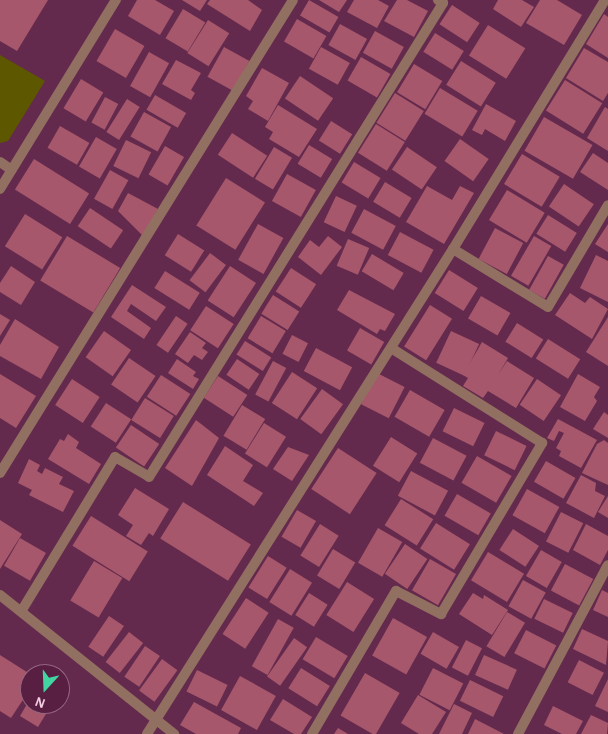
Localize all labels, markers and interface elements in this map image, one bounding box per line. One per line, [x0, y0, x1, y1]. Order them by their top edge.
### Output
north arrow [20, 664, 70, 714]
text: N [33, 694, 47, 710]

